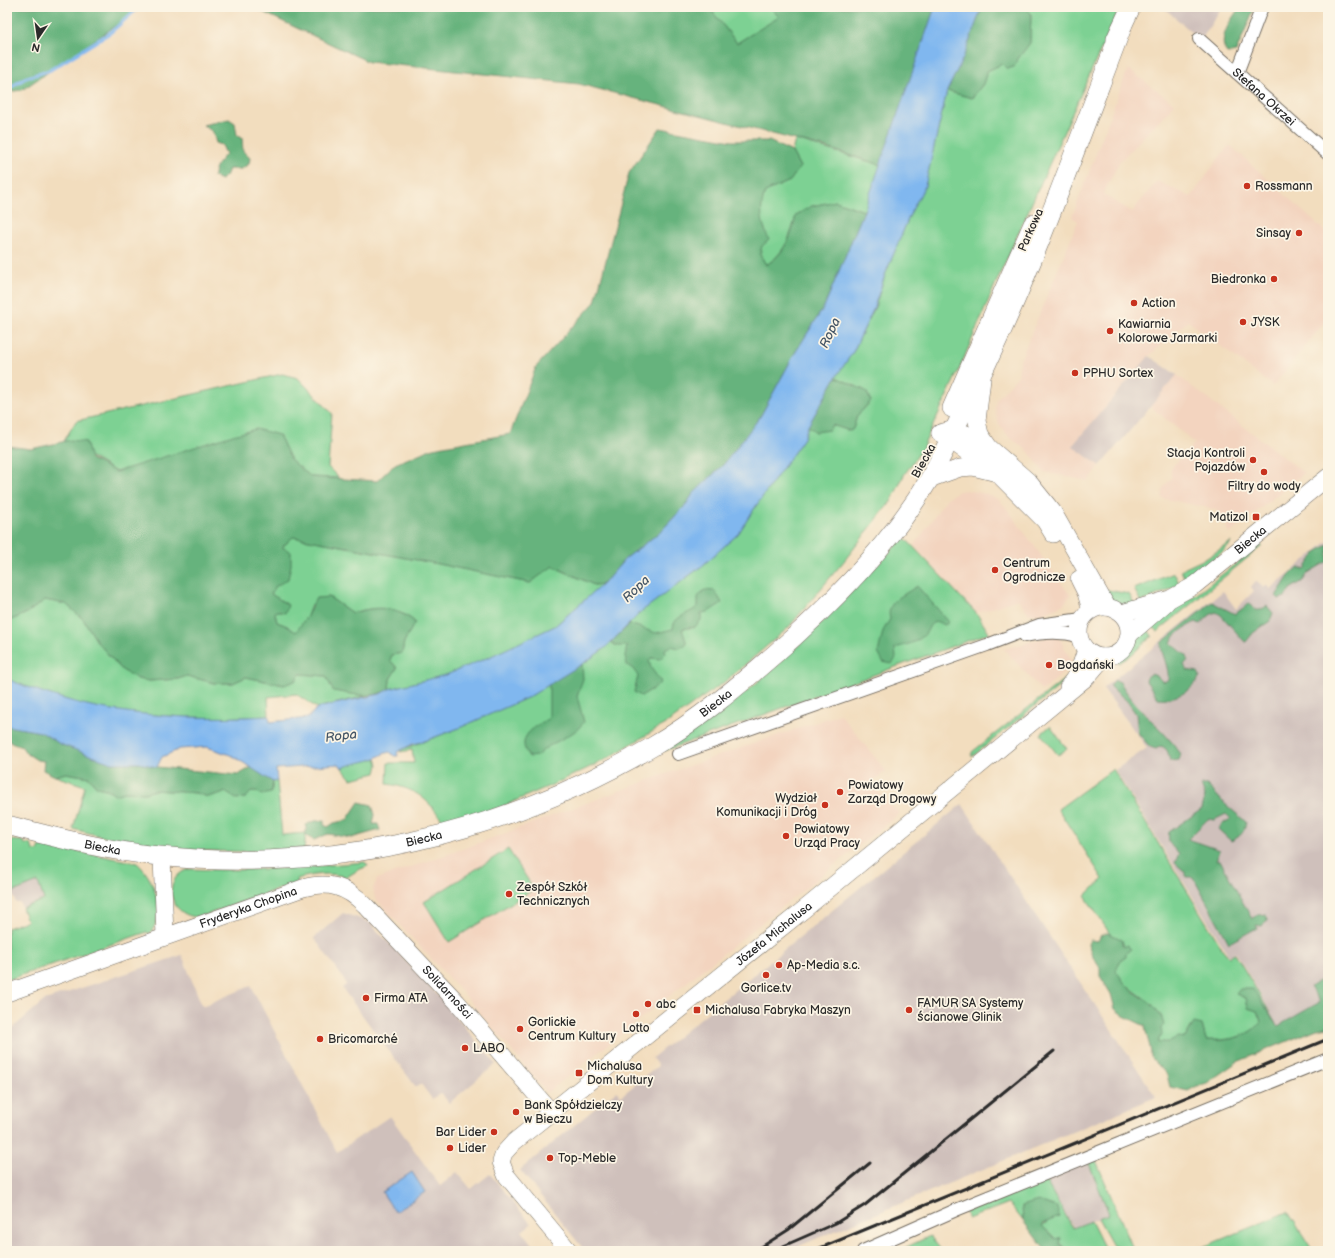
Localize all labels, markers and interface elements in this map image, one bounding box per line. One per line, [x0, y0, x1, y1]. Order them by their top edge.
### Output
north arrow [18, 18, 58, 58]
text: N [30, 40, 41, 55]
street label: Stefana Okrzei [1229, 65, 1299, 129]
place label: Rossmann [1255, 179, 1313, 194]
marker: Rossmann [1242, 181, 1252, 191]
street label: Parkowa [1015, 206, 1047, 254]
place label: Sinsay [1256, 226, 1292, 241]
marker: Sinsay [1294, 228, 1304, 238]
place label: Biedronka [1211, 272, 1266, 287]
marker: Biedronka [1269, 274, 1279, 284]
place label: Action [1142, 296, 1176, 311]
marker: Action [1129, 298, 1139, 308]
water label: Ropa [816, 315, 844, 351]
place label: JYSK [1251, 315, 1280, 330]
place label: Kawiarnia Kolorowe Jarmarki [1118, 317, 1217, 346]
marker: JYSK [1238, 317, 1248, 327]
marker: Kawiarnia Kolorowe Jarmarki [1105, 326, 1115, 336]
place label: PPHU Sortex [1083, 366, 1153, 381]
marker: PPHU Sortex [1070, 368, 1080, 378]
street label: Biecka [908, 441, 940, 481]
place label: Stacja Kontroli Pojazdów [1167, 446, 1245, 475]
marker: Stacja Kontroli Pojazdów [1248, 455, 1258, 465]
marker: Filtry do wody [1259, 467, 1269, 477]
place label: Filtry do wody [1227, 479, 1301, 494]
place label: Matizol [1209, 510, 1248, 525]
marker: Matizol [1251, 512, 1261, 522]
street label: Biecka [1231, 522, 1270, 558]
place label: Centrum Ogrodnicze [1003, 556, 1065, 585]
marker: Centrum Ogrodnicze [990, 565, 1000, 575]
water label: Ropa [619, 572, 653, 606]
place label: Bogdański [1057, 658, 1114, 673]
marker: Bogdański [1044, 660, 1054, 670]
street label: Biecka [696, 686, 735, 721]
water label: Ropa [324, 726, 358, 746]
place label: Powiatowy Zarząd Drogowy [847, 778, 937, 807]
marker: Powiatowy Zarząd Drogowy [835, 787, 845, 797]
place label: Wydział Komunikacji i Dróg [716, 791, 817, 820]
marker: Wydział Komunikacji i Dróg [820, 800, 830, 810]
place label: Powiatowy Urząd Pracy [794, 822, 861, 851]
street label: Biecka [404, 827, 444, 850]
marker: Powiatowy Urząd Pracy [781, 831, 791, 841]
street label: Biecka [83, 837, 122, 858]
place label: Zespół Szkół Technicznych [516, 880, 590, 909]
street label: Fryderyka Chopina [197, 883, 299, 932]
marker: Zespół Szkół Technicznych [504, 889, 514, 899]
street label: Józefa Michalusa [732, 898, 815, 969]
place label: Ap-Media s.c. [787, 958, 860, 973]
marker: Ap-Media s.c. [774, 960, 784, 970]
street label: Solidarności [419, 962, 476, 1022]
marker: Gorlice.tv [761, 970, 771, 980]
place label: Gorlice.tv [741, 981, 791, 996]
place label: Firma ATA [374, 991, 428, 1006]
marker: Firma ATA [361, 993, 371, 1003]
place label: FAMUR SA Systemy ścianowe Glinik [917, 996, 1024, 1025]
place label: abc [656, 997, 676, 1012]
marker: abc [643, 999, 653, 1009]
place label: Michalusa Fabryka Maszyn [705, 1003, 851, 1018]
marker: Michalusa Fabryka Maszyn [692, 1005, 702, 1015]
marker: FAMUR SA Systemy ścianowe Glinik [904, 1005, 914, 1015]
marker: Lotto [631, 1009, 641, 1019]
place label: Gorlickie Centrum Kultury [528, 1015, 616, 1044]
place label: Lotto [622, 1021, 650, 1036]
marker: Gorlickie Centrum Kultury [515, 1024, 525, 1034]
place label: Bricomarché [328, 1032, 398, 1047]
marker: Bricomarché [315, 1034, 325, 1044]
place label: LABO [473, 1041, 505, 1056]
marker: LABO [460, 1043, 470, 1053]
place label: Michalusa Dom Kultury [587, 1059, 654, 1088]
marker: Michalusa Dom Kultury [574, 1068, 584, 1078]
place label: Bank Spółdzielczy w Bieczu [524, 1098, 623, 1127]
marker: Bank Spółdzielczy w Bieczu [511, 1107, 521, 1117]
place label: Bar Lider [435, 1125, 487, 1140]
marker: Bar Lider [489, 1127, 499, 1137]
place label: Lider [458, 1141, 487, 1156]
marker: Lider [445, 1143, 455, 1153]
place label: Top-Meble [558, 1151, 616, 1166]
marker: Top-Meble [545, 1153, 555, 1163]

